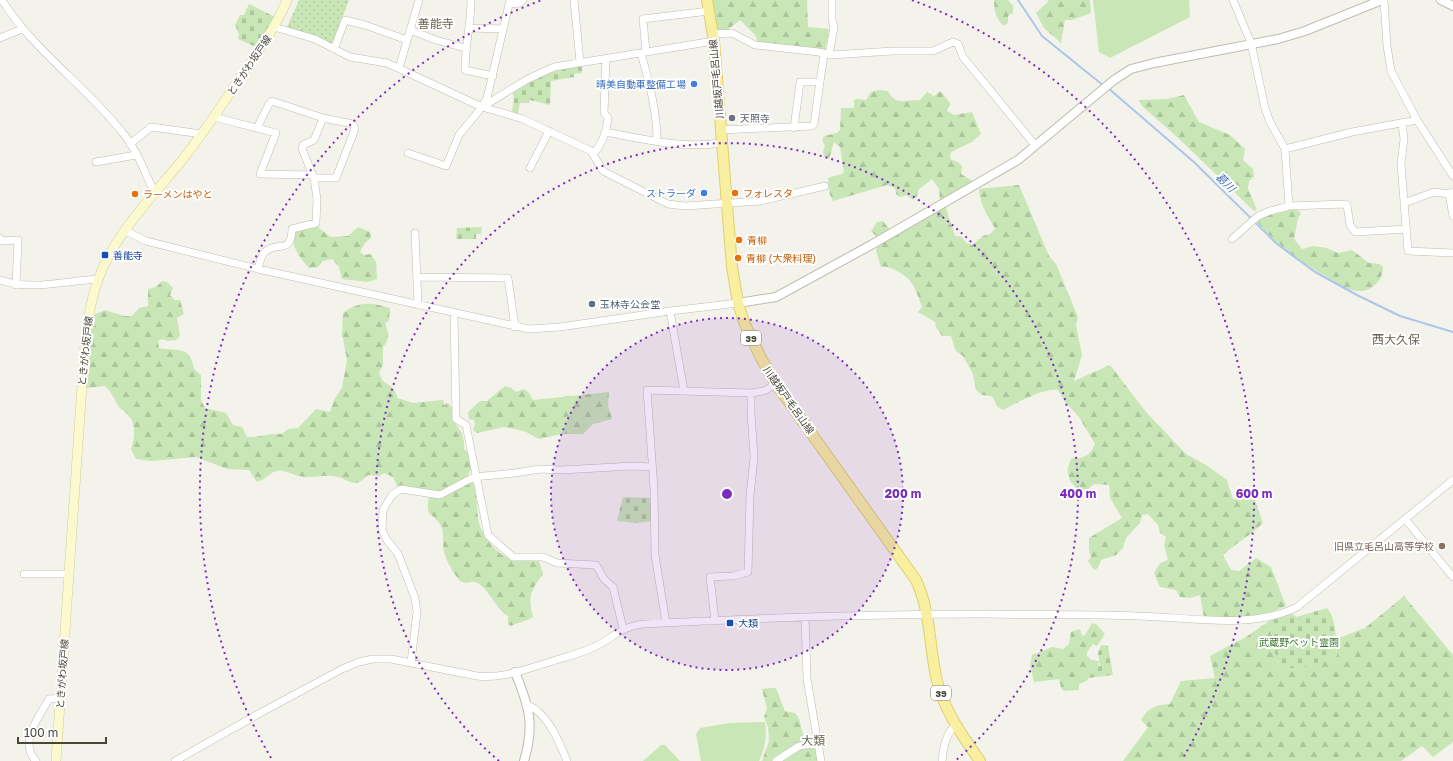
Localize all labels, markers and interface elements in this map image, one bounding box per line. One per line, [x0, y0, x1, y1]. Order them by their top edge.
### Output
district label: 善能寺 [418, 16, 454, 31]
street label: ときがわ坂戸線 [224, 33, 274, 97]
street label: 川越坂戸毛呂山線 [707, 39, 725, 119]
place label: 晴美自動車整備工場 [596, 78, 686, 90]
marker: 晴美自動車整備工場 [689, 79, 699, 89]
place label: 天照寺 [740, 112, 770, 124]
marker: 天照寺 [727, 113, 737, 123]
water label: 葛川 [1214, 170, 1239, 195]
place label: ストラーダ [646, 187, 696, 199]
place label: フォレスタ [743, 187, 793, 199]
place label: ラーメンはやと [143, 188, 213, 200]
marker: ストラーダ [699, 188, 709, 198]
marker: フォレスタ [730, 188, 740, 198]
marker: ラーメンはやと [130, 189, 140, 199]
place label: 青柳 [747, 234, 767, 246]
marker: 青柳 [734, 235, 744, 245]
place label: 善能寺 [113, 249, 143, 261]
marker: 善能寺 [100, 250, 110, 260]
place label: 青柳 (大衆料理) [746, 252, 816, 264]
marker: 青柳 (大衆料理) [733, 253, 743, 263]
place label: 玉林寺公会堂 [600, 298, 660, 310]
marker: 玉林寺公会堂 [587, 299, 597, 309]
street label: ときがわ坂戸線 [75, 316, 95, 386]
road number: 39 [741, 331, 761, 345]
district label: 西大久保 [1372, 332, 1420, 347]
street label: 川越坂戸毛呂山線 [761, 364, 817, 436]
text: 200 m [885, 486, 921, 501]
text: 400 m [1060, 486, 1096, 501]
text: 600 m [1236, 486, 1272, 501]
centre of rings [720, 487, 734, 501]
place label: 旧県立毛呂山高等学校 [1334, 540, 1434, 552]
marker: 旧県立毛呂山高等学校 [1437, 541, 1447, 551]
place label: 大類 [738, 617, 758, 629]
marker: 大類 [725, 618, 735, 628]
park label: 武蔵野ペット霊園 [1259, 636, 1339, 648]
street label: ときがわ坂戸線 [54, 639, 70, 709]
road number: 39 [931, 686, 951, 700]
scale bar [18, 719, 106, 745]
text: 100 m [24, 725, 58, 740]
district label: 大類 [801, 733, 825, 748]

